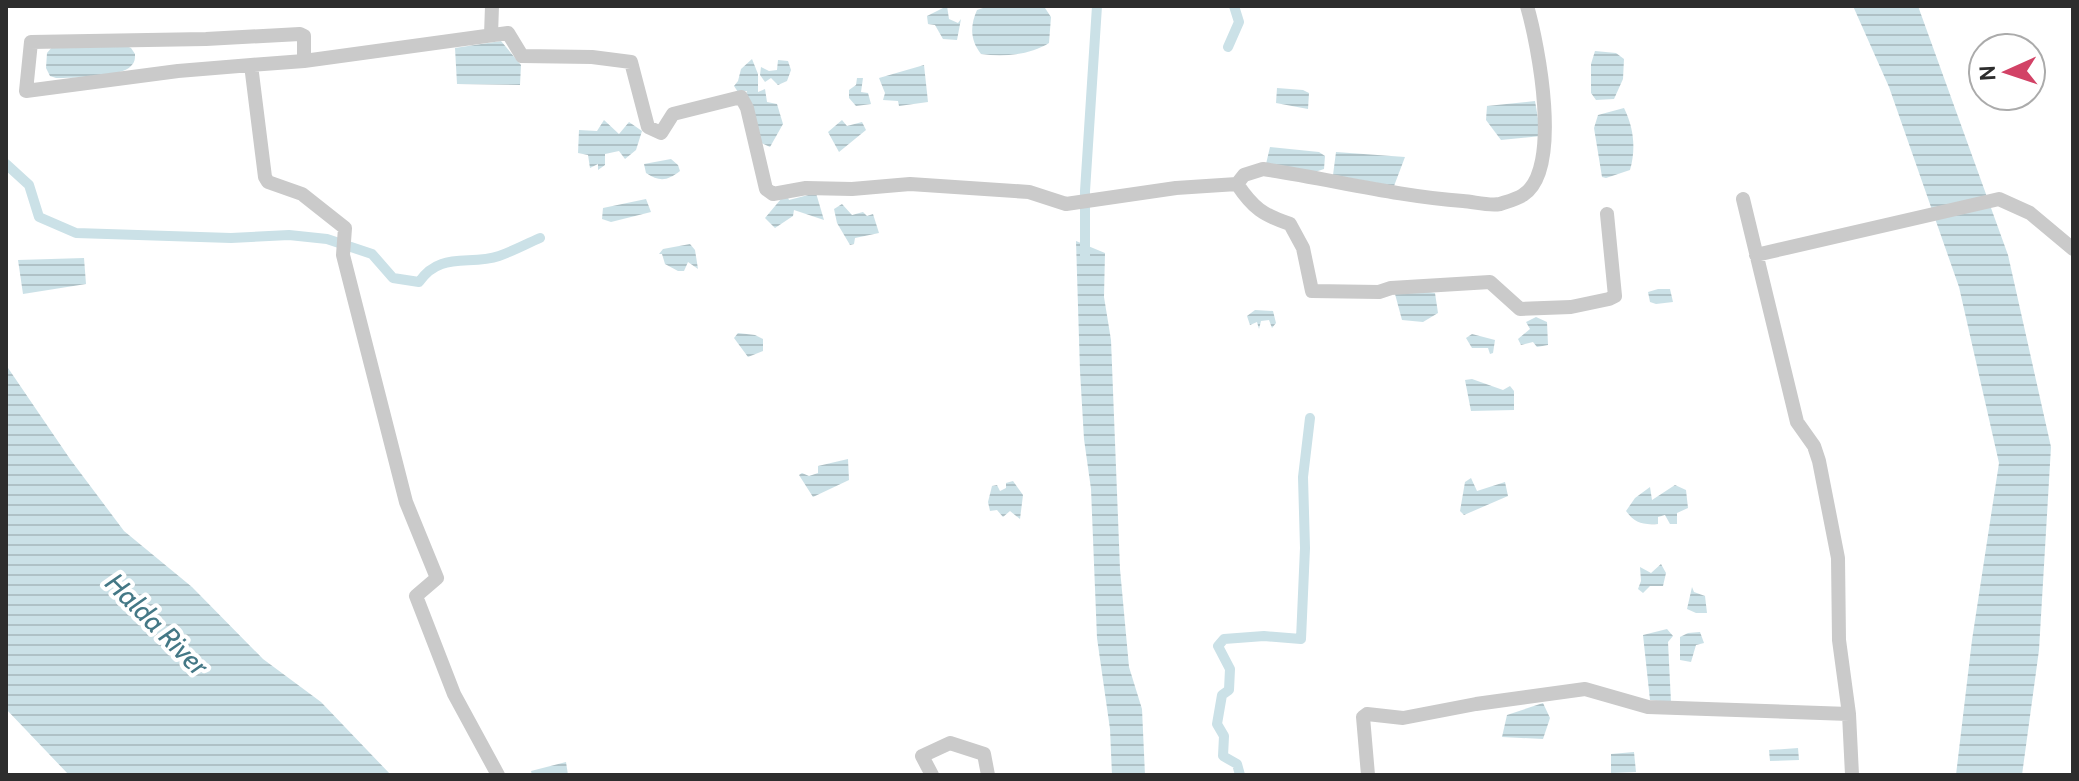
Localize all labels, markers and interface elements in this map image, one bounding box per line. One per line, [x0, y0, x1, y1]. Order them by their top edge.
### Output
north arrow [1967, 32, 2047, 112]
text: N [1974, 65, 2001, 81]
water label: Halda River [99, 566, 216, 683]

